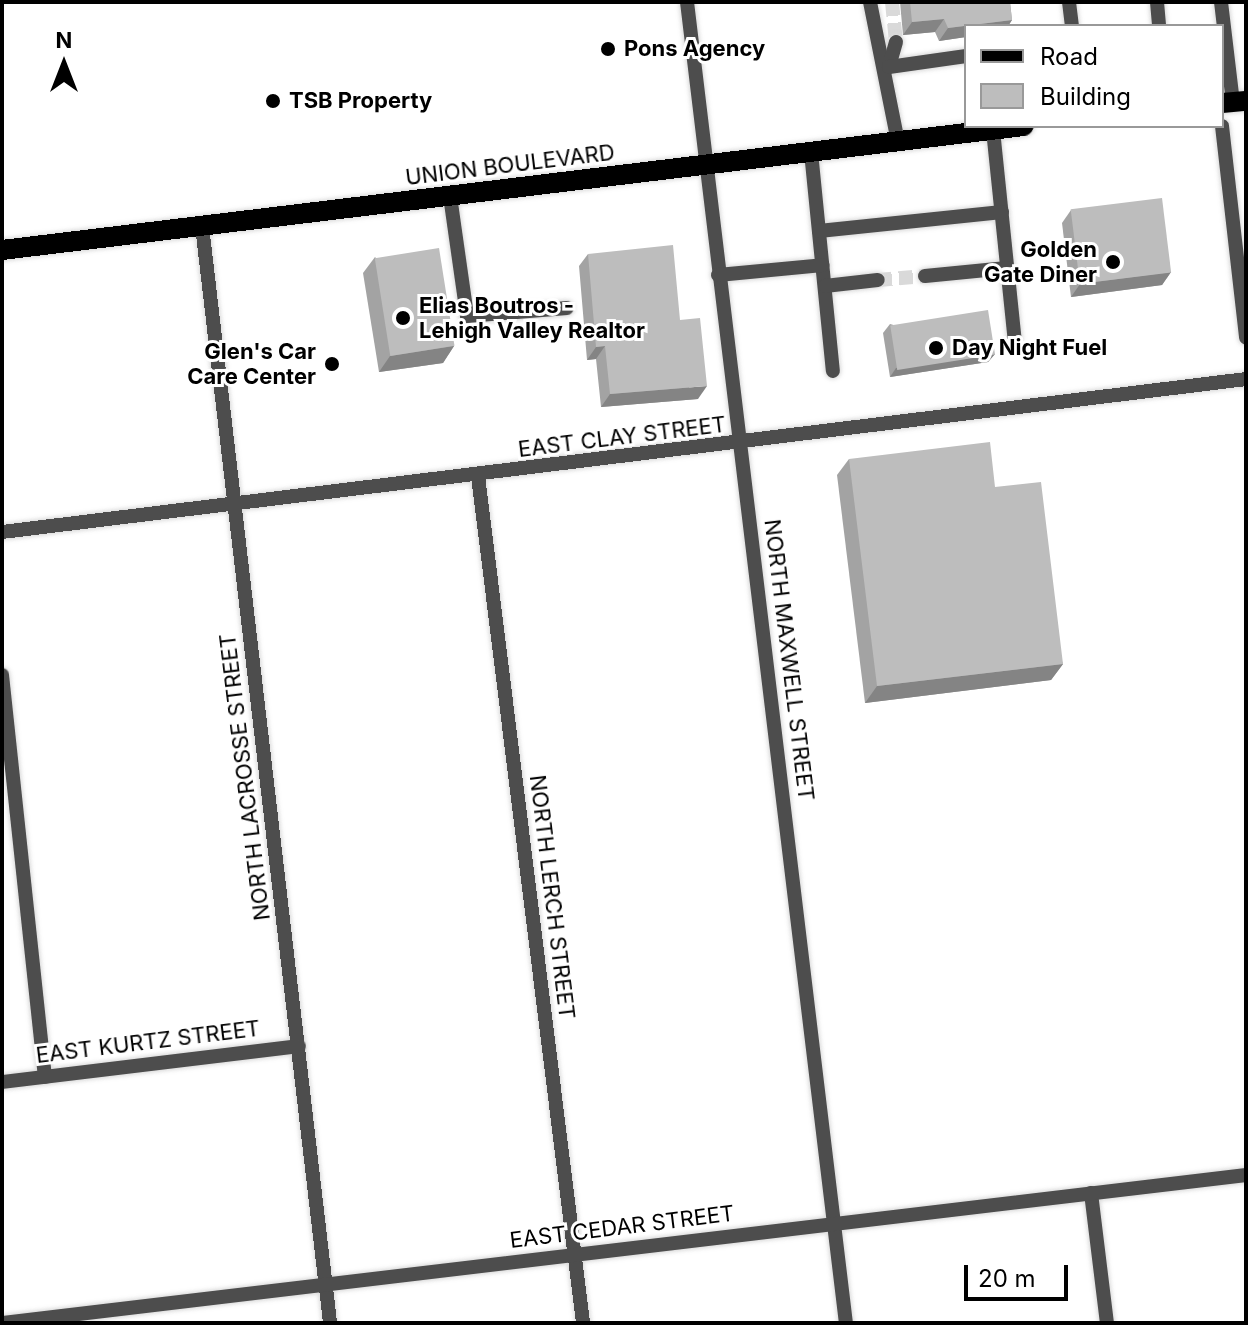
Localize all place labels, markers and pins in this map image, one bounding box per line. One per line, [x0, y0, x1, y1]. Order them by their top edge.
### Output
place label: Pons Agency [624, 36, 765, 62]
marker: Pons Agency [599, 40, 617, 58]
place label: TSB Property [289, 88, 432, 114]
marker: TSB Property [264, 92, 282, 110]
place label: Golden Gate Diner [984, 236, 1097, 288]
marker: Golden Gate Diner [1104, 253, 1122, 271]
place label: Elias Boutros - Lehigh Valley Realtor [419, 292, 645, 344]
marker: Elias Boutros - Lehigh Valley Realtor [394, 309, 412, 327]
place label: Day Night Fuel [952, 335, 1107, 361]
place label: Glen's Car Care Center [187, 338, 316, 390]
marker: Day Night Fuel [927, 339, 945, 357]
marker: Glen's Car Care Center [323, 355, 341, 373]

